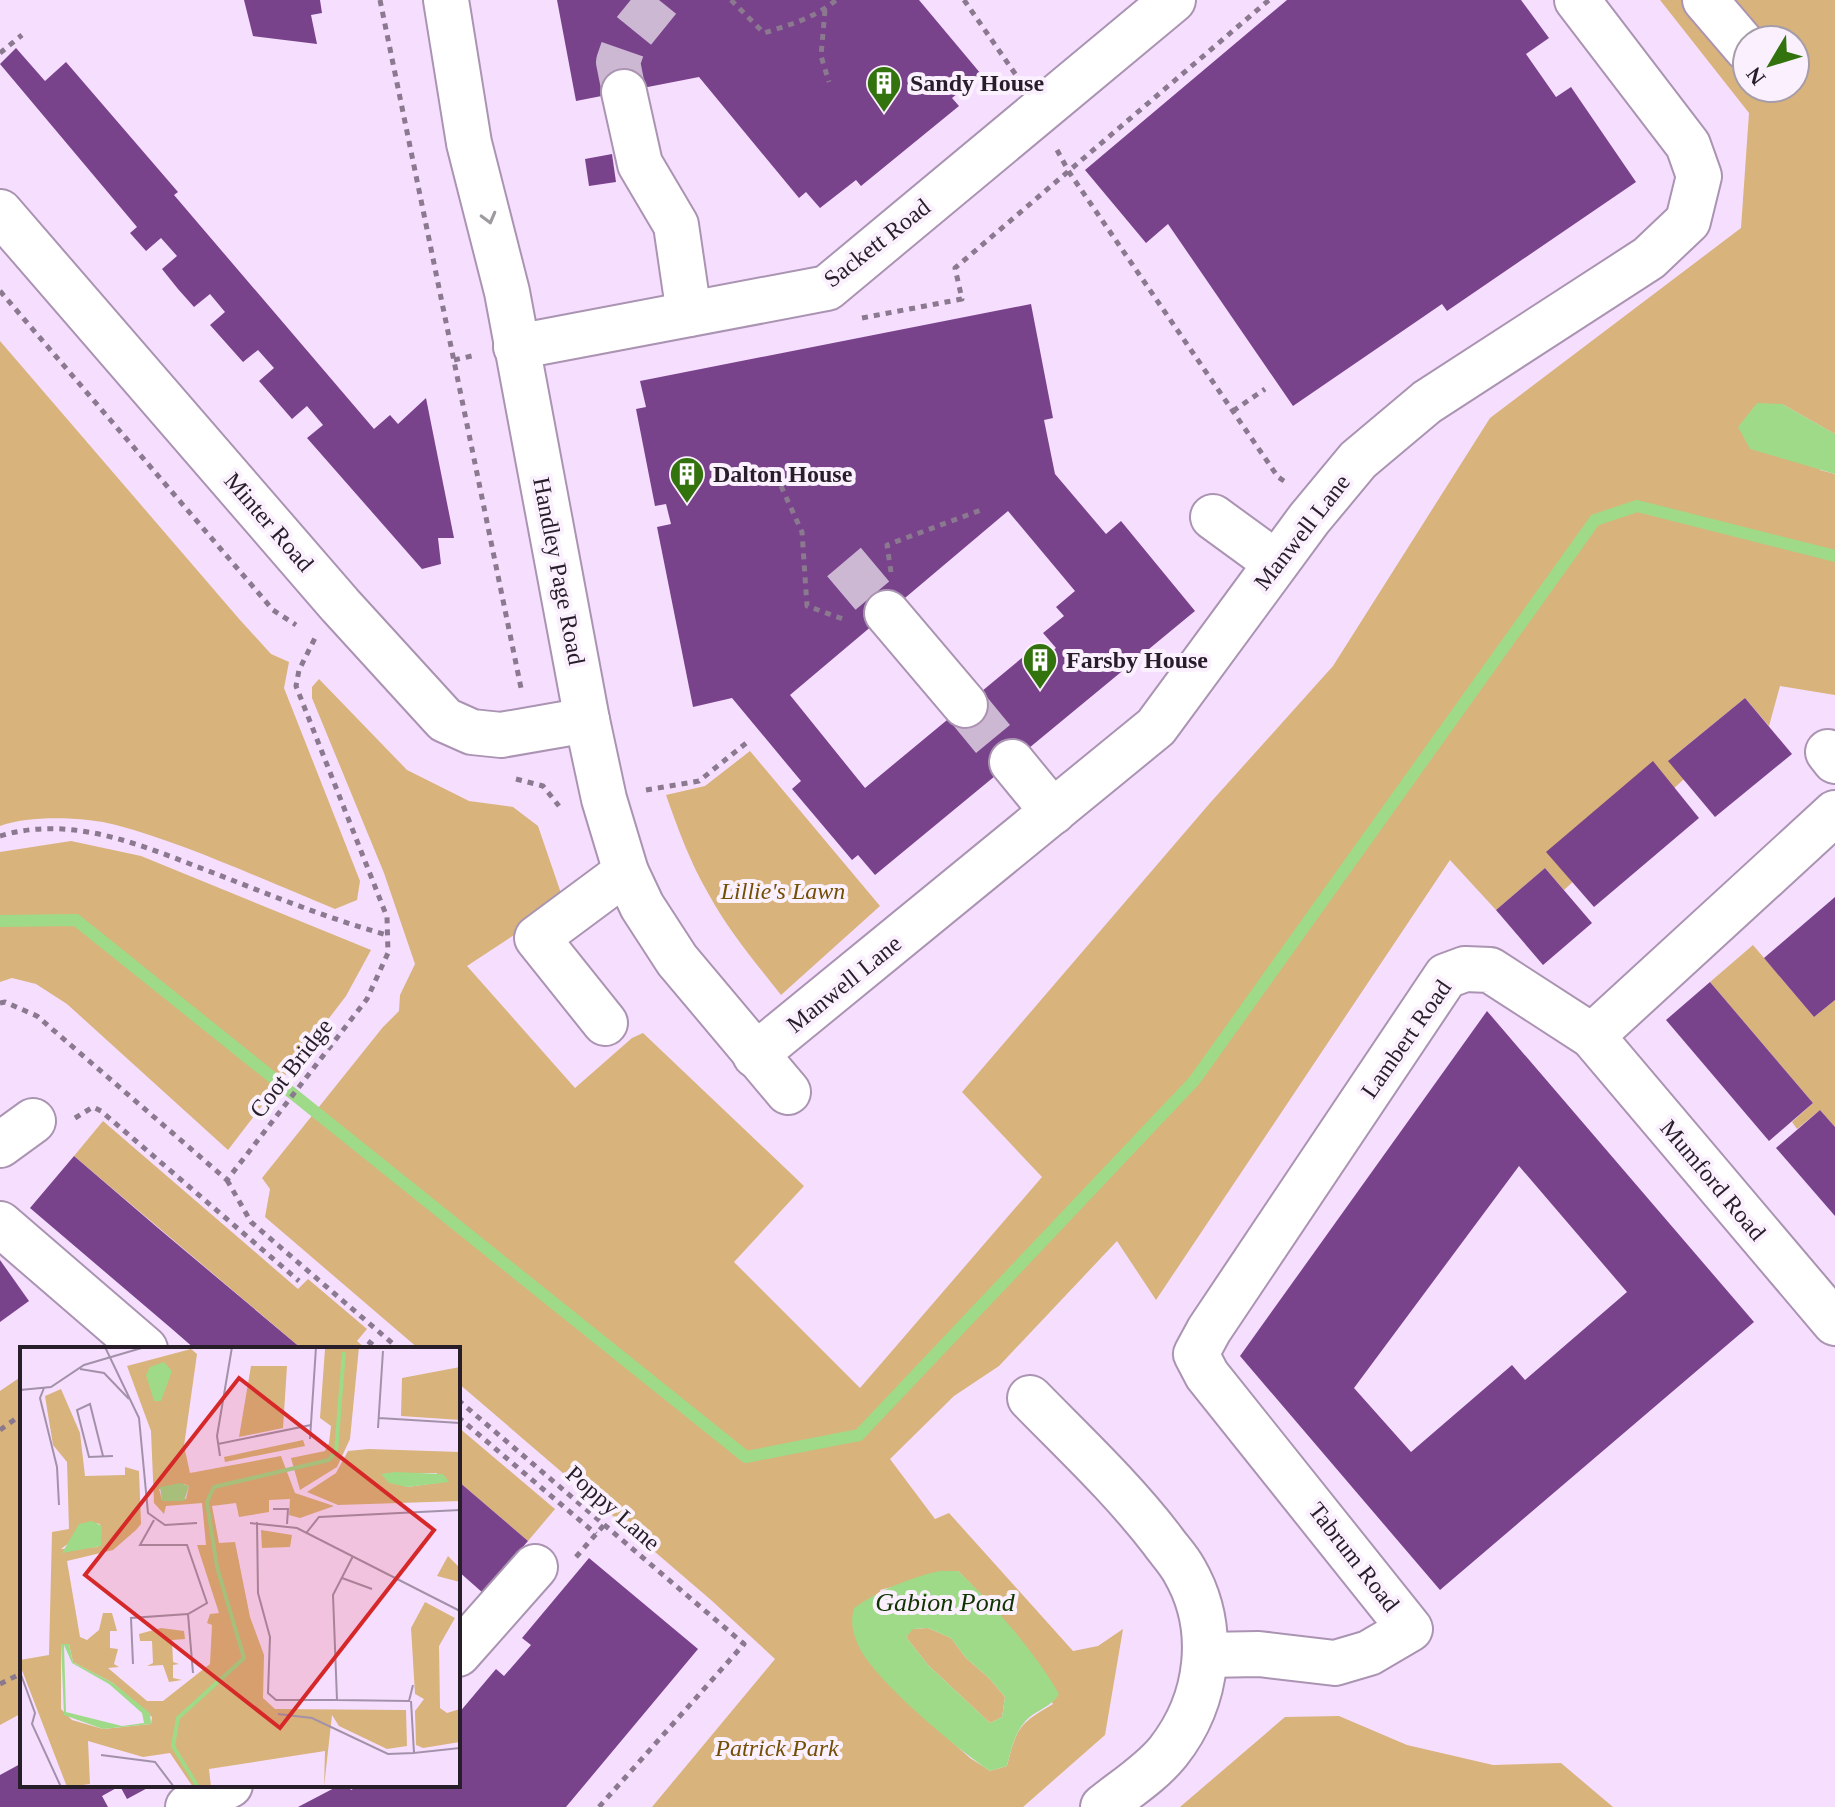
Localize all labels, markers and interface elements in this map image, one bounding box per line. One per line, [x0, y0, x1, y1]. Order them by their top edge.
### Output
north arrow [1731, 24, 1811, 104]
text: N [1741, 62, 1770, 90]
building icon: Sandy House [865, 64, 903, 114]
place label: Sandy House [910, 70, 1044, 96]
street label: Sackett Road [819, 194, 935, 292]
one-way arrow [479, 211, 496, 225]
building icon: Dalton House [668, 455, 706, 505]
place label: Dalton House [713, 461, 853, 487]
street label: Minter Road [219, 467, 319, 577]
street label: Manwell Lane [1249, 469, 1355, 595]
street label: Handley Page Road [528, 475, 590, 667]
building icon: Farsby House [1021, 641, 1059, 691]
place label: Farsby House [1066, 647, 1208, 673]
park label: Lillie's Lawn [720, 878, 845, 904]
street label: Manwell Lane [782, 930, 906, 1038]
street label: Lambert Road [1356, 975, 1456, 1103]
street label: Coot Bridge [244, 1014, 338, 1122]
street label: Mumford Road [1655, 1115, 1771, 1245]
inset map [20, 1347, 460, 1787]
street label: Poppy Lane [561, 1460, 665, 1556]
street label: Tabrum Road [1303, 1497, 1405, 1617]
water label: Gabion Pond [875, 1588, 1016, 1617]
park label: Patrick Park [714, 1735, 839, 1761]

